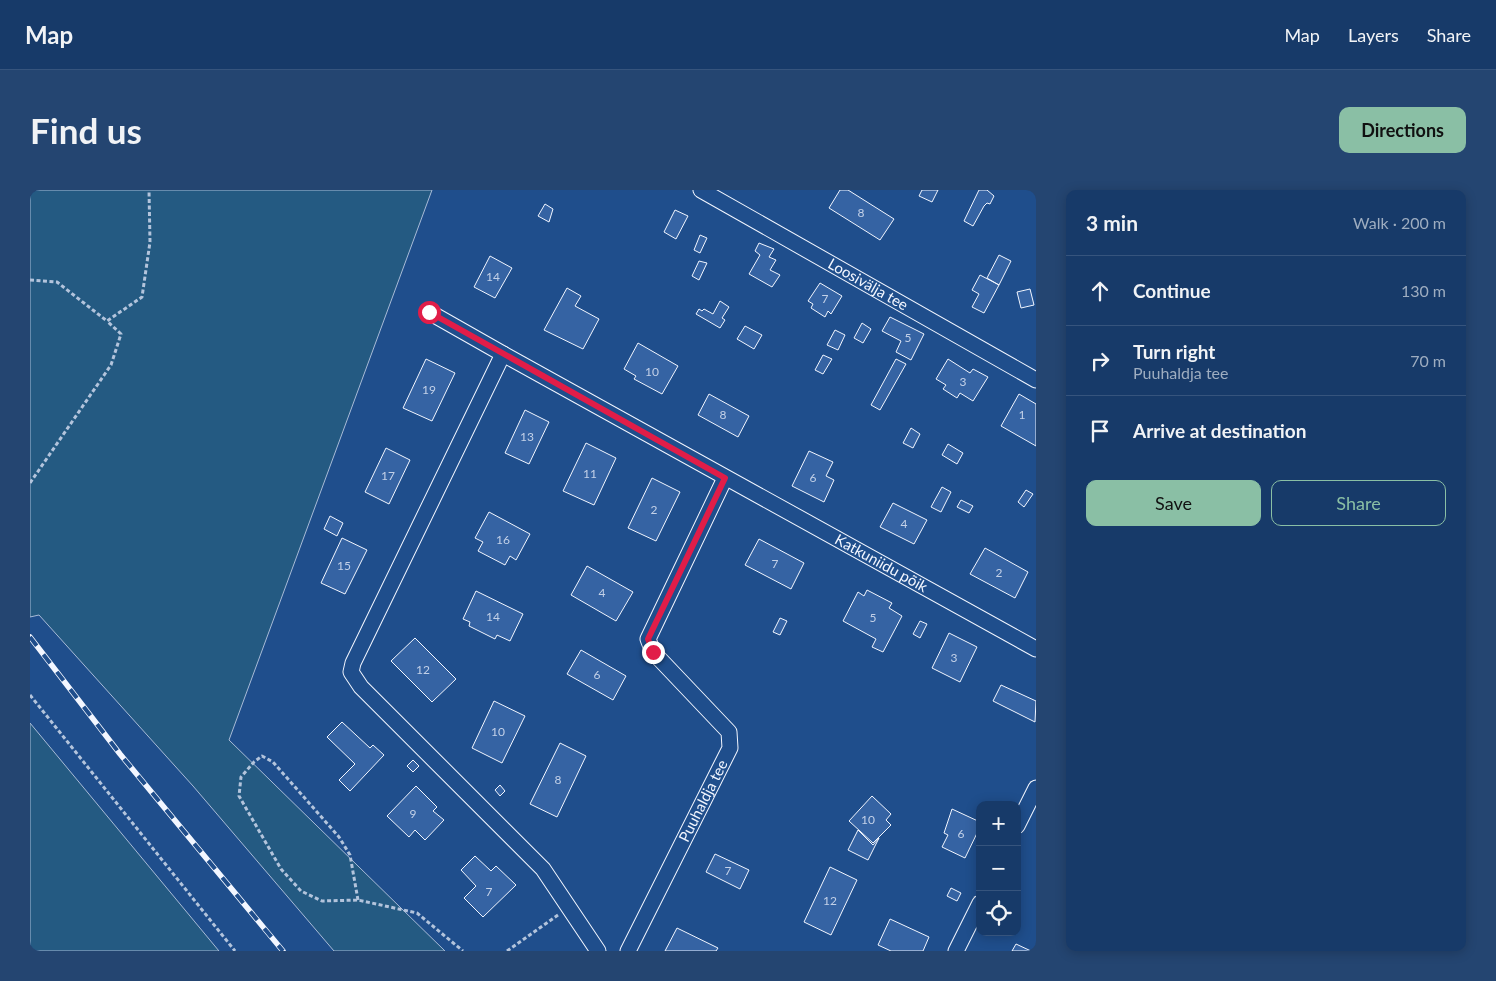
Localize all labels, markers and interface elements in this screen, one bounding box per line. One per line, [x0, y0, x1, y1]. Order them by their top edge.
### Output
text: Map [25, 20, 73, 49]
text: Map [1284, 24, 1320, 46]
text: Layers [1348, 24, 1399, 46]
text: Share [1427, 24, 1471, 46]
button: Directions [1339, 107, 1466, 153]
text: Find us [30, 109, 142, 151]
house number: 8 [858, 205, 865, 220]
text: 3 min [1086, 210, 1138, 235]
text: Walk · 200 m [1353, 213, 1446, 232]
street label: Loosivälja tee [825, 254, 912, 314]
house number: 14 [486, 269, 500, 284]
icon: ahead [1086, 277, 1114, 305]
text: Continue [1133, 279, 1211, 302]
text: 130 m [1401, 281, 1446, 300]
house number: 7 [822, 291, 829, 306]
route start [418, 301, 441, 324]
house number: 5 [905, 330, 912, 345]
text: Turn right [1133, 340, 1215, 363]
icon: right [1086, 347, 1114, 375]
text: 70 m [1410, 351, 1446, 370]
text: Puuhaldja tee [1133, 363, 1228, 382]
house number: 10 [645, 364, 659, 379]
house number: 3 [960, 374, 967, 389]
house number: 19 [422, 382, 436, 397]
house number: 8 [720, 407, 727, 422]
house number: 1 [1019, 407, 1026, 422]
icon: arrive [1086, 417, 1114, 445]
text: Arrive at destination [1133, 419, 1306, 442]
house number: 13 [520, 429, 534, 444]
house number: 11 [583, 466, 597, 481]
house number: 17 [381, 468, 395, 483]
house number: 6 [810, 470, 817, 485]
button: Save [1086, 480, 1261, 526]
button: Share [1271, 480, 1446, 526]
house number: 2 [651, 502, 658, 517]
house number: 4 [901, 516, 908, 531]
street label: Katkuniidu põik [832, 530, 931, 595]
house number: 16 [496, 532, 510, 547]
house number: 7 [772, 556, 779, 571]
house number: 15 [337, 558, 351, 573]
house number: 2 [996, 565, 1003, 580]
house number: 4 [599, 585, 606, 600]
house number: 14 [486, 609, 500, 624]
house number: 5 [870, 610, 877, 625]
route end [642, 641, 665, 664]
house number: 3 [951, 650, 958, 665]
house number: 12 [416, 662, 430, 677]
house number: 6 [594, 667, 601, 682]
house number: 10 [491, 724, 505, 739]
street label: Puuhaldja tee [674, 756, 731, 845]
house number: 8 [555, 772, 562, 787]
map controls [976, 801, 1021, 936]
button: + [976, 801, 1021, 846]
house number: 9 [410, 806, 417, 821]
house number: 10 [861, 812, 875, 827]
house number: 6 [958, 826, 965, 841]
button: − [976, 846, 1021, 891]
house number: 7 [725, 863, 732, 878]
house number: 7 [486, 884, 493, 899]
button: locate [976, 891, 1021, 936]
house number: 12 [823, 893, 837, 908]

